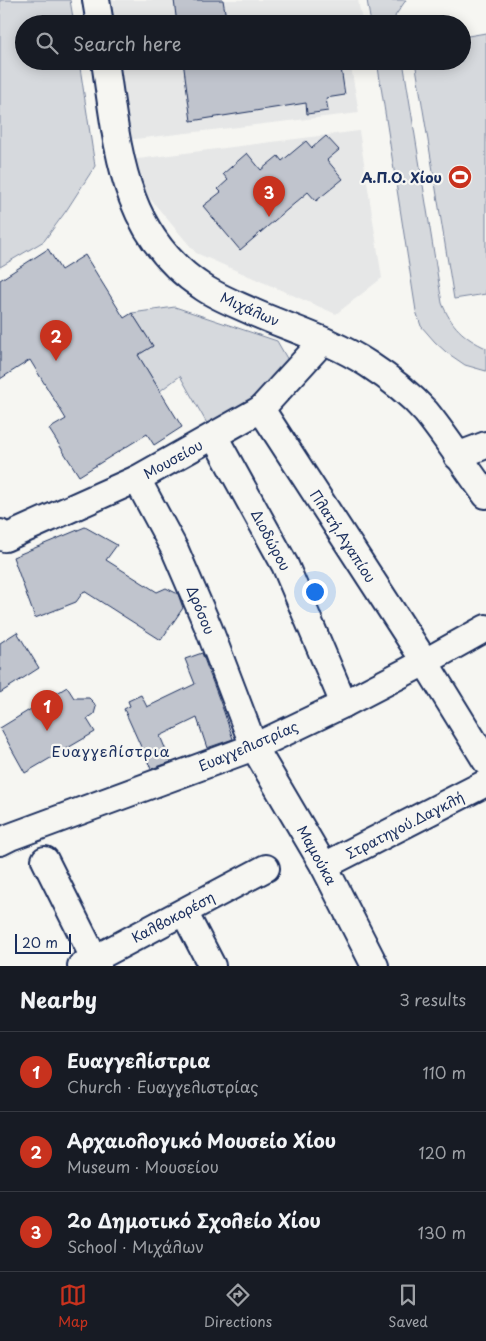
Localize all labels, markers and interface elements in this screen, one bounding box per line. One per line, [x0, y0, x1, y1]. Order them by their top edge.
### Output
search box [15, 15, 471, 70]
icon: search [33, 29, 61, 57]
text: Search here [73, 29, 182, 57]
sports icon: Α.Π.Ο. Χίου [447, 164, 473, 190]
place label: Α.Π.Ο. Χίου [361, 167, 442, 188]
pin: 3 [253, 176, 285, 217]
street label: Μιχάλων [217, 287, 283, 331]
pin: 2 [40, 320, 72, 361]
street label: Μουσείου [139, 434, 207, 484]
street label: Πλατή.Αγαπίου [305, 485, 381, 587]
street label: Διοδώρου [246, 506, 296, 574]
your location [302, 579, 328, 605]
street label: Δρόσου [182, 582, 220, 638]
pin: 1 [31, 690, 63, 731]
street label: Ευαγγελιστρίας [195, 716, 301, 776]
district label: Ευαγγελίστρια [51, 739, 171, 762]
street label: Στρατηγού.Δαγκλή [342, 786, 468, 864]
street label: Μαμούκα [292, 821, 342, 889]
street label: Καλβοκορέση [128, 886, 218, 948]
scale bar [15, 931, 71, 954]
text: 20 m [22, 932, 58, 953]
text: Nearby [20, 983, 97, 1015]
text: 3 results [399, 987, 466, 1011]
text: Ευαγγελίστρια [67, 1046, 210, 1074]
text: 1 [32, 1060, 40, 1084]
text: 110 m [423, 1060, 466, 1084]
text: Church · Ευαγγελιστρίας [67, 1074, 259, 1098]
text: Αρχαιολογικό Μουσείο Χίου [67, 1126, 336, 1154]
text: 2 [30, 1140, 42, 1164]
text: 120 m [419, 1140, 466, 1164]
text: Museum · Μουσείου [67, 1154, 219, 1178]
text: 2o Δημοτικό Σχολείο Χίου [67, 1206, 321, 1234]
text: 3 [31, 1220, 41, 1244]
text: 130 m [418, 1220, 466, 1244]
text: School · Μιχάλων [67, 1234, 204, 1258]
tab: Map [58, 1281, 88, 1332]
tab: Directions [204, 1281, 272, 1332]
tab: Saved [388, 1281, 428, 1332]

